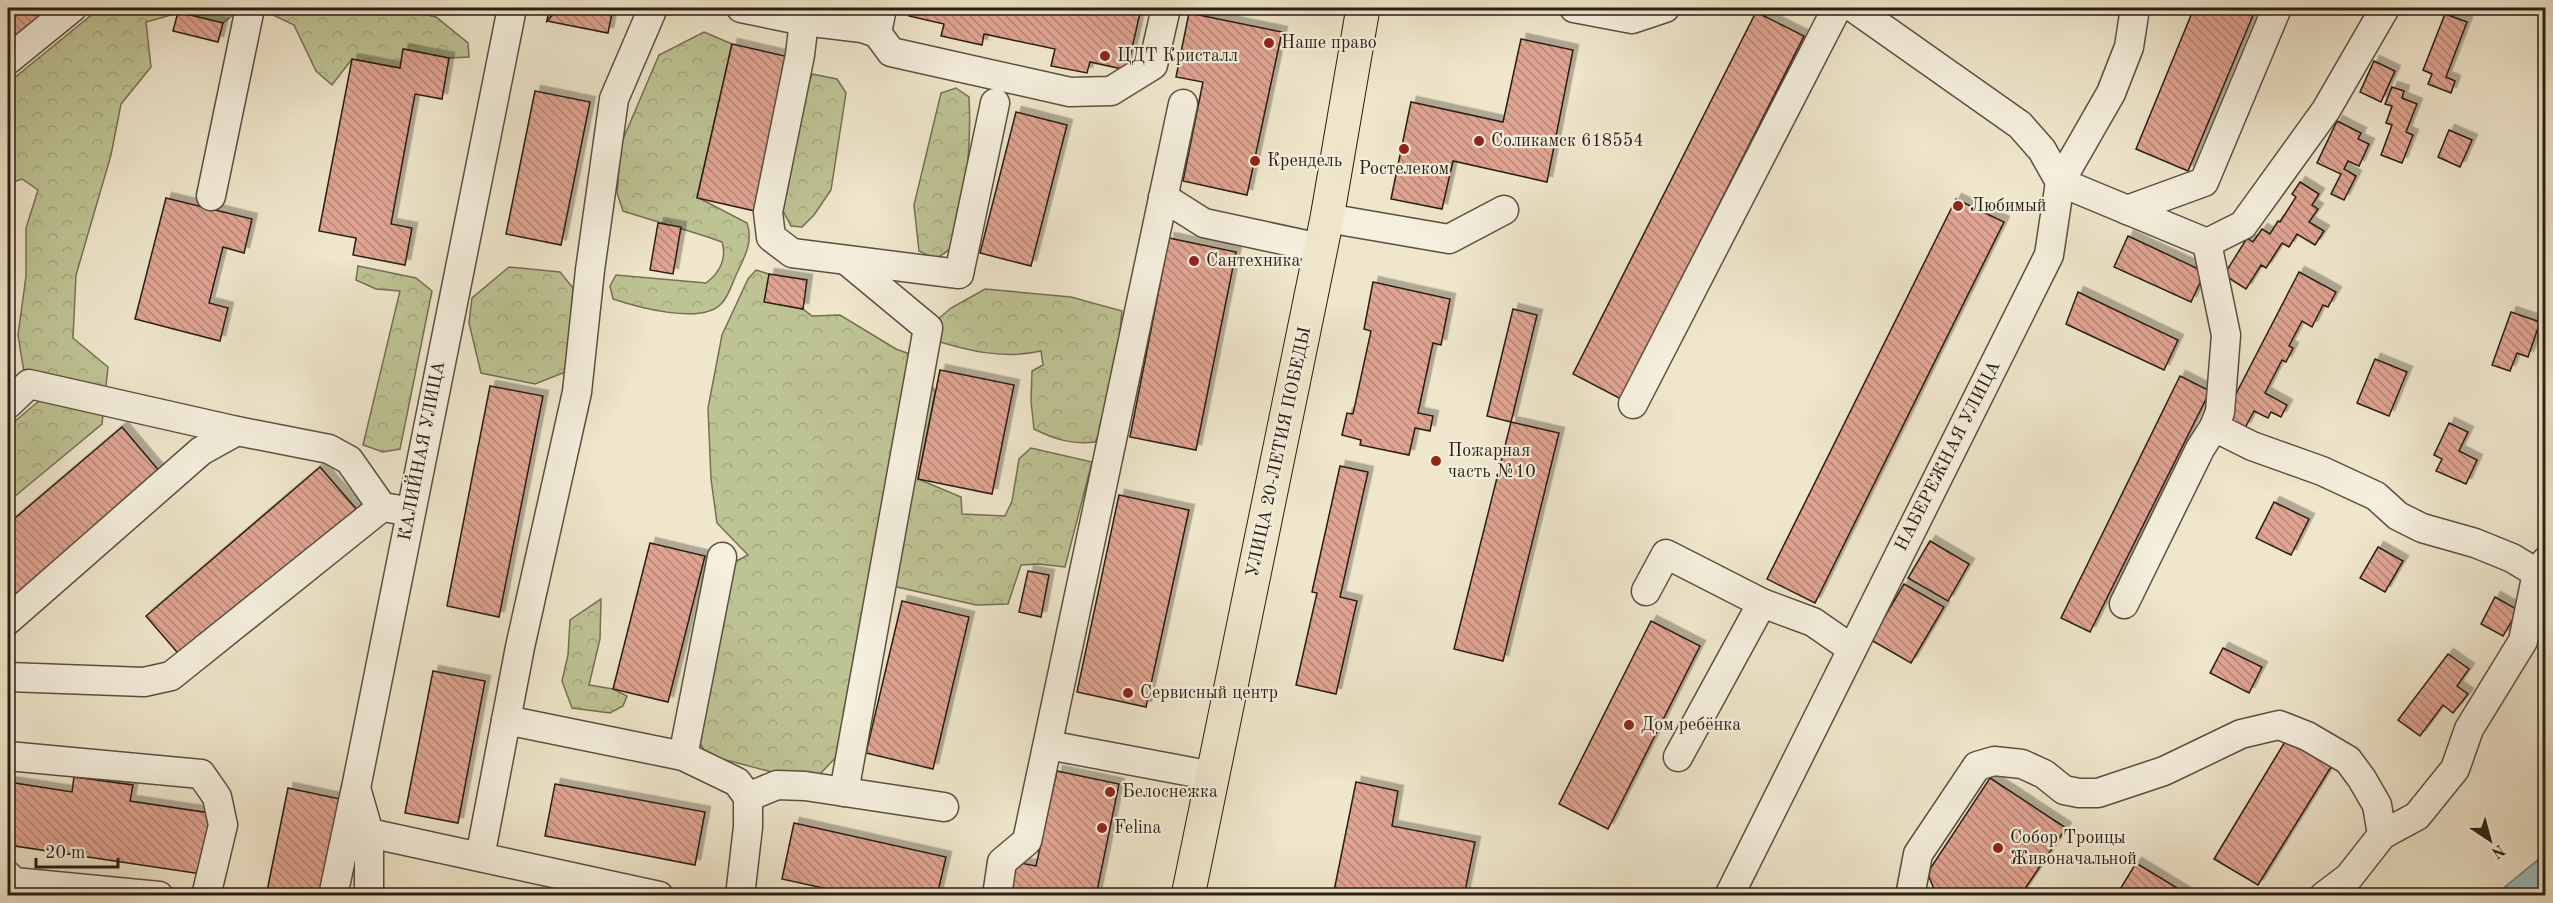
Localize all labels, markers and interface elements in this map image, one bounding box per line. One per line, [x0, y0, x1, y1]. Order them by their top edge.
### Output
place label: Наше право [1281, 34, 1377, 52]
marker: Наше право [1262, 36, 1276, 50]
place label: ЦДТ Кристалл [1117, 47, 1238, 65]
marker: ЦДТ Кристалл [1098, 49, 1112, 63]
place label: Соликамск 618554 [1491, 132, 1644, 150]
marker: Соликамск 618554 [1472, 134, 1486, 148]
marker: Ростелеком [1397, 142, 1411, 156]
place label: Крендель [1267, 152, 1342, 170]
marker: Крендель [1248, 154, 1262, 168]
place label: Ростелеком [1359, 160, 1449, 178]
place label: Любимый [1970, 197, 2047, 215]
marker: Любимый [1951, 199, 1965, 213]
place label: Сантехника [1206, 252, 1301, 270]
marker: Сантехника [1187, 254, 1201, 268]
street label: УЛИЦА 20-ЛЕТИЯ ПОБЕДЫ [1244, 325, 1314, 579]
street label: НАБЕРЕЖНАЯ УЛИЦА [1892, 358, 2004, 554]
street label: КАЛИЙНАЯ УЛИЦА [392, 359, 448, 542]
place label: Пожарная часть №10 [1448, 442, 1536, 481]
marker: Пожарная часть №10 [1429, 454, 1443, 468]
place label: Сервисный центр [1140, 684, 1278, 702]
marker: Сервисный центр [1121, 686, 1135, 700]
place label: Дом ребёнка [1641, 716, 1741, 734]
marker: Дом ребёнка [1622, 718, 1636, 732]
place label: Белоснежка [1122, 783, 1218, 801]
marker: Белоснежка [1103, 785, 1117, 799]
north arrow [2460, 810, 2520, 870]
place label: Felina [1114, 819, 1162, 837]
marker: Felina [1095, 821, 1109, 835]
place label: Собор Троицы Живоначальной [2010, 829, 2137, 868]
scale bar [36, 831, 118, 869]
text: N [2487, 840, 2507, 861]
marker: Собор Троицы Живоначальной [1991, 841, 2005, 855]
text: 20 m [45, 844, 85, 862]

